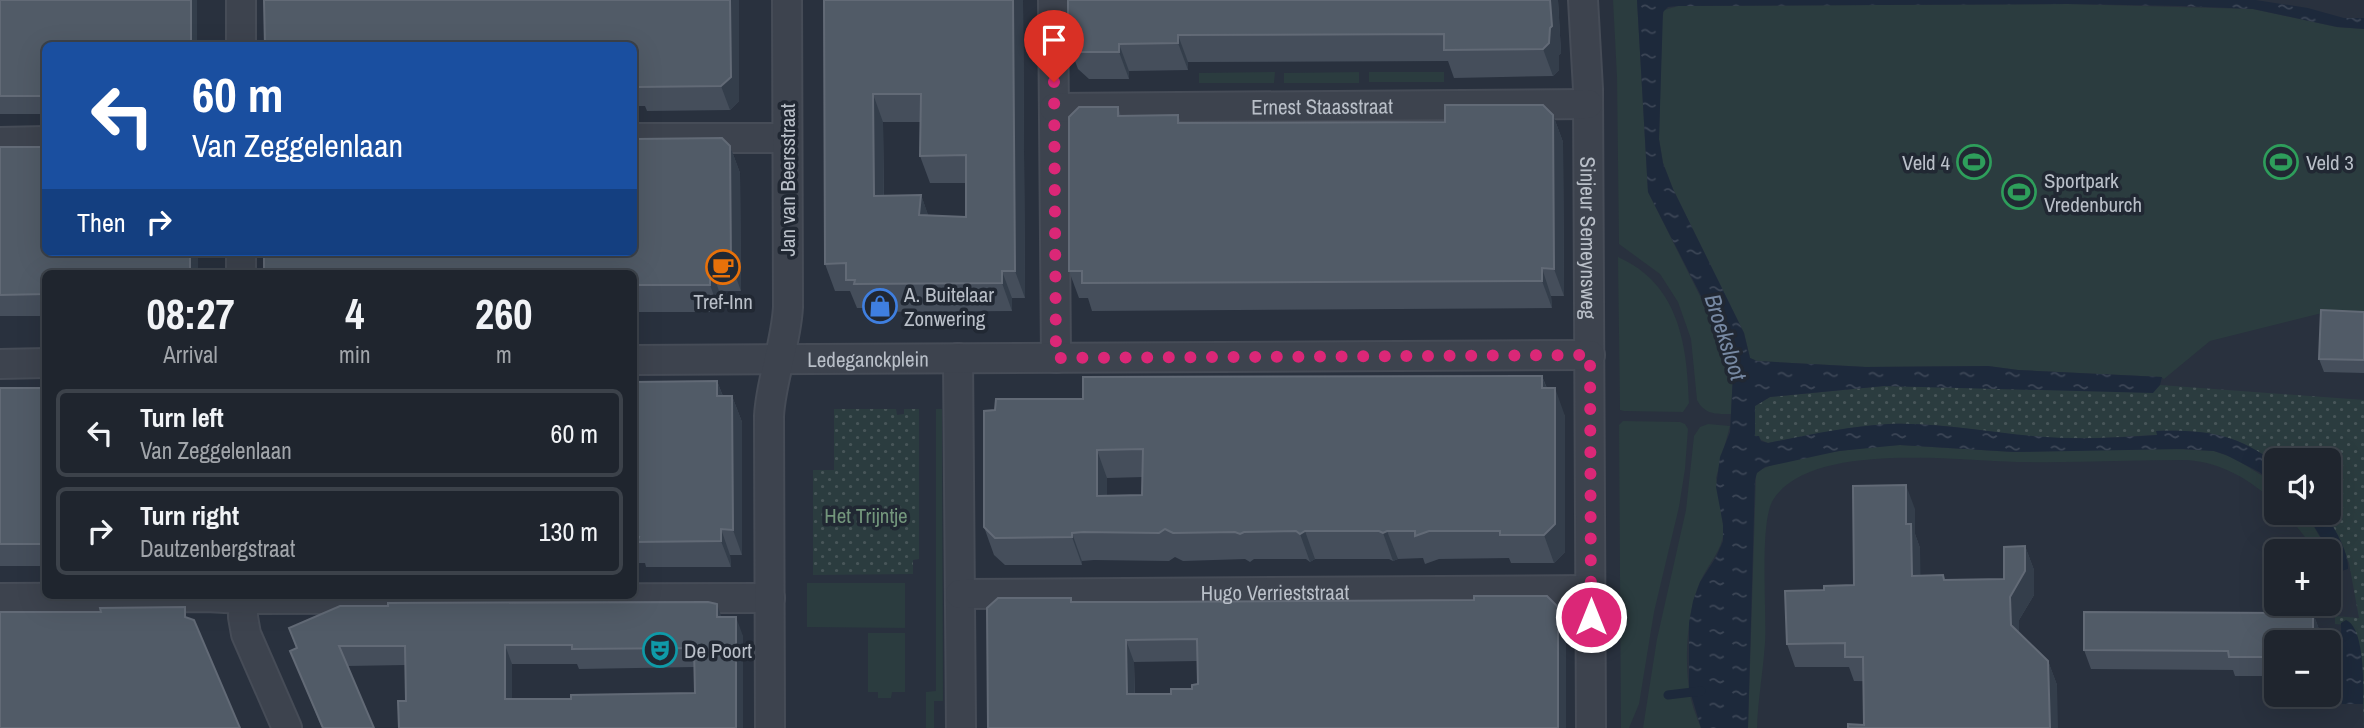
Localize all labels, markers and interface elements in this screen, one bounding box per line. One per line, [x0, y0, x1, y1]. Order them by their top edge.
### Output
pin [1024, 10, 1084, 82]
icon: arrive [1035, 21, 1073, 59]
text: 60 m [192, 61, 284, 127]
icon: left [77, 70, 168, 161]
street label: Ernest Staasstraat [1251, 91, 1393, 121]
street label: Jan van Beersstraat [773, 103, 802, 257]
text: Van Zeggelenlaan [192, 124, 403, 167]
sports icon: Veld 4 [1955, 143, 1993, 181]
sports icon: Veld 3 [2262, 143, 2300, 181]
place label: Veld 4 [1902, 148, 1950, 177]
place label: Veld 3 [2306, 148, 2354, 177]
street label: Sinjeur Semeynsweg [1574, 156, 1604, 320]
place label: Sportpark Vredenburch [2044, 166, 2142, 219]
sports icon: Sportpark Vredenburch [2000, 173, 2038, 211]
icon: right [140, 203, 178, 241]
text: Then [77, 205, 126, 240]
cafe icon: Tref-Inn [704, 248, 742, 286]
place label: A. Buitelaar Zonwering [903, 280, 994, 333]
text: 08:27 [147, 286, 235, 342]
text: 4 [345, 286, 364, 342]
text: 260 [475, 286, 533, 342]
place label: Tref-Inn [693, 287, 753, 316]
shop icon: A. Buitelaar Zonwering [861, 287, 899, 325]
water label: Broeksloot [1697, 290, 1755, 385]
text: Arrival [163, 339, 218, 370]
text: min [339, 339, 371, 370]
text: m [496, 339, 512, 370]
street label: Ledeganckplein [807, 344, 929, 374]
text: Turn left [140, 400, 224, 435]
icon: left [81, 414, 119, 452]
text: 60 m [551, 416, 598, 451]
text: Van Zeggelenlaan [140, 435, 292, 466]
map controls [2264, 448, 2341, 707]
button: sound [2264, 448, 2341, 525]
text: Turn right [140, 498, 239, 533]
park label: Het Trijntje [824, 501, 908, 530]
icon: right [81, 512, 119, 550]
text: 130 m [539, 514, 598, 549]
text: Dautzenbergstraat [140, 533, 295, 564]
button: + [2264, 539, 2341, 616]
street label: Hugo Verrieststraat [1201, 577, 1350, 607]
position arrow [1554, 580, 1628, 654]
button: − [2264, 630, 2341, 707]
theatre icon: De Poort [641, 631, 679, 669]
place label: De Poort [684, 636, 752, 665]

